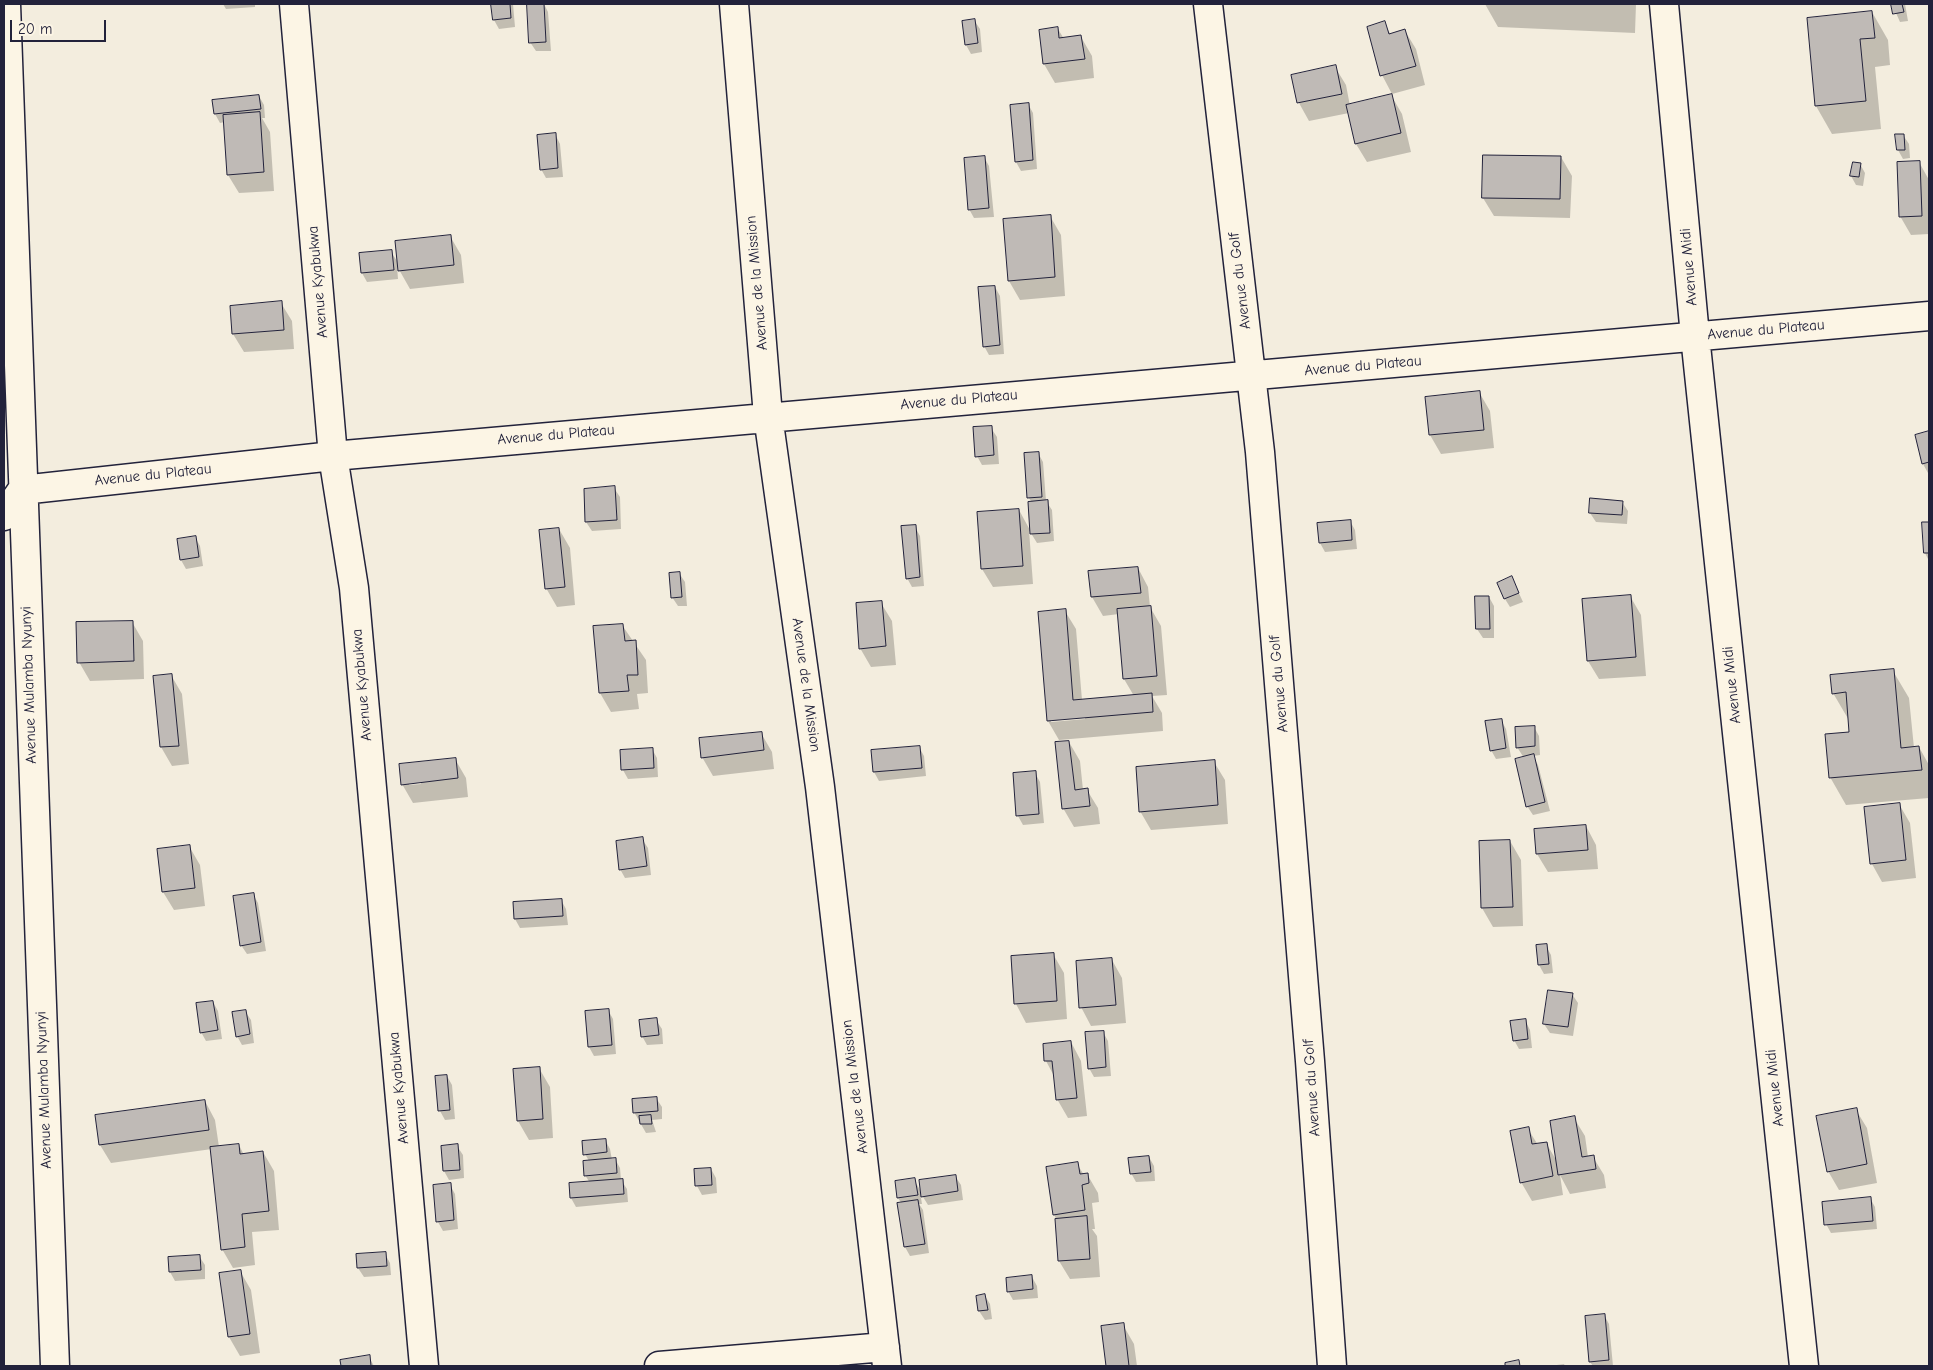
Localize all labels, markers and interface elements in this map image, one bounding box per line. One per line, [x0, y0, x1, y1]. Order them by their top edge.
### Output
scale bar [12, 10, 109, 42]
text: 20 m [18, 20, 52, 38]
street label: Avenue de la Mission [742, 215, 772, 351]
street label: Avenue Kyabukwa [304, 225, 332, 339]
street label: Avenue Midi [1677, 227, 1701, 307]
street label: Avenue du Golf [1225, 232, 1255, 330]
street label: Avenue du Plateau [1707, 316, 1825, 344]
street label: Avenue du Plateau [1304, 352, 1422, 380]
street label: Avenue du Plateau [900, 386, 1018, 414]
street label: Avenue du Plateau [497, 421, 615, 449]
street label: Avenue du Plateau [94, 460, 212, 490]
street label: Avenue Mulamba Nyunyi [17, 606, 41, 764]
street label: Avenue de la Mission [788, 617, 824, 753]
street label: Avenue Kyabukwa [348, 628, 376, 742]
street label: Avenue du Golf [1266, 635, 1292, 733]
street label: Avenue Midi [1719, 645, 1745, 725]
street label: Avenue Mulamba Nyunyi [32, 1011, 56, 1169]
street label: Avenue de la Mission [838, 1019, 872, 1155]
street label: Avenue Kyabukwa [385, 1031, 413, 1145]
street label: Avenue du Golf [1300, 1039, 1324, 1137]
street label: Avenue Midi [1762, 1048, 1788, 1128]

